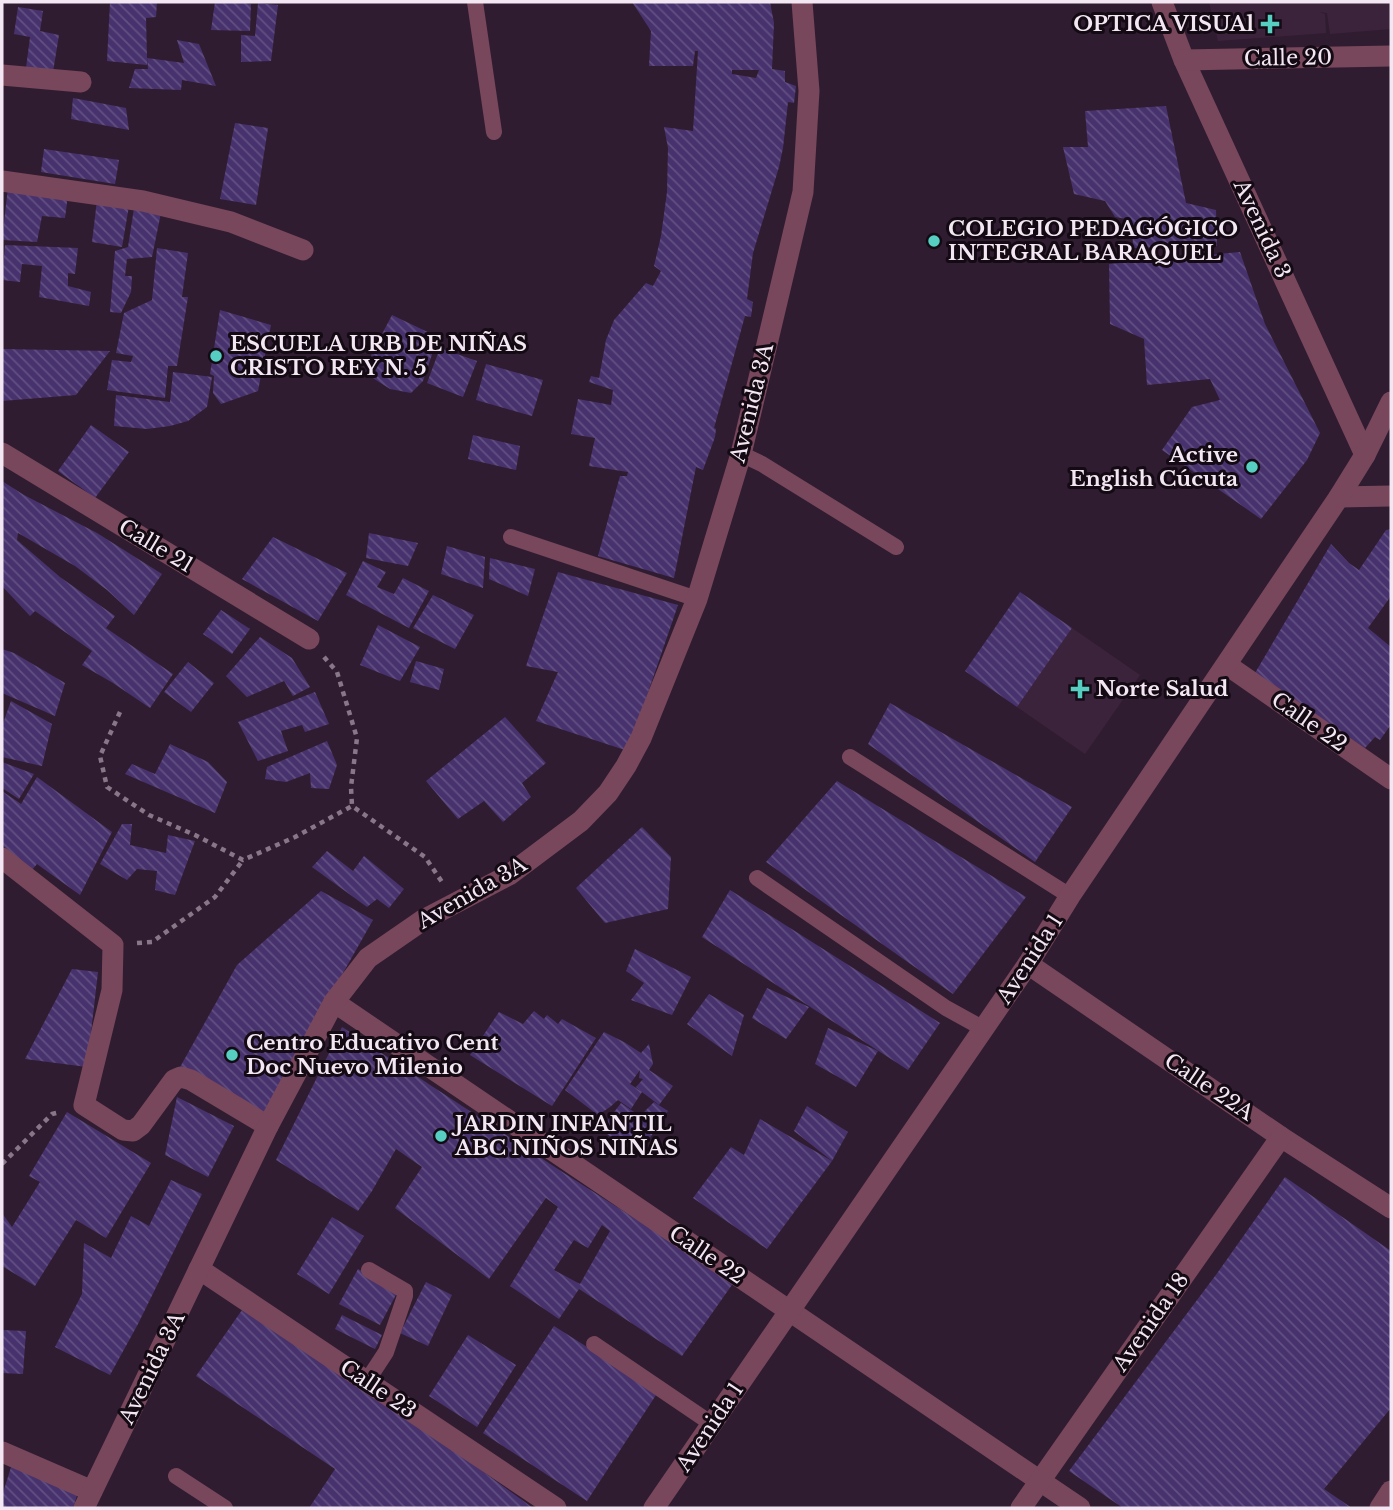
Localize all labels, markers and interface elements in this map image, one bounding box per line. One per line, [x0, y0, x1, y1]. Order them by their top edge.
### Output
place label: OPTICA VISUAl [1073, 11, 1255, 37]
marker: OPTICA VISUAl [1260, 14, 1280, 34]
street label: Calle 20 [1244, 44, 1332, 72]
street label: Avenida 3 [1227, 175, 1296, 282]
place label: COLEGIO PEDAGÓGICO INTEGRAL BARAQUEL [948, 216, 1238, 266]
marker: COLEGIO PEDAGÓGICO INTEGRAL BARAQUEL [926, 233, 942, 249]
place label: ESCUELA URB DE NIÑAS CRISTO REY N. 5 [230, 331, 527, 381]
street label: Avenida 3A [724, 340, 780, 466]
marker: ESCUELA URB DE NIÑAS CRISTO REY N. 5 [208, 348, 224, 364]
place label: Active English Cúcuta [1069, 442, 1238, 492]
marker: Active English Cúcuta [1244, 459, 1260, 475]
street label: Calle 21 [114, 514, 198, 578]
place label: Norte Salud [1096, 676, 1229, 702]
marker: Norte Salud [1070, 679, 1090, 699]
street label: Calle 22 [1266, 687, 1352, 757]
street label: Avenida 3A [412, 851, 532, 935]
street label: Avenida 1 [991, 909, 1069, 1010]
place label: Centro Educativo Cent Doc Nuevo Milenio [246, 1030, 498, 1080]
marker: Centro Educativo Cent Doc Nuevo Milenio [224, 1047, 240, 1063]
street label: Calle 22A [1159, 1048, 1259, 1127]
place label: JARDIN INFANTIL ABC NIÑOS NIÑAS [451, 1111, 678, 1161]
marker: JARDIN INFANTIL ABC NIÑOS NIÑAS [433, 1128, 449, 1144]
street label: Calle 22 [664, 1220, 750, 1290]
street label: Avenida 18 [1107, 1268, 1195, 1377]
street label: Avenida 3A [113, 1307, 191, 1429]
street label: Calle 23 [335, 1354, 421, 1424]
street label: Avenida 1 [670, 1377, 749, 1477]

